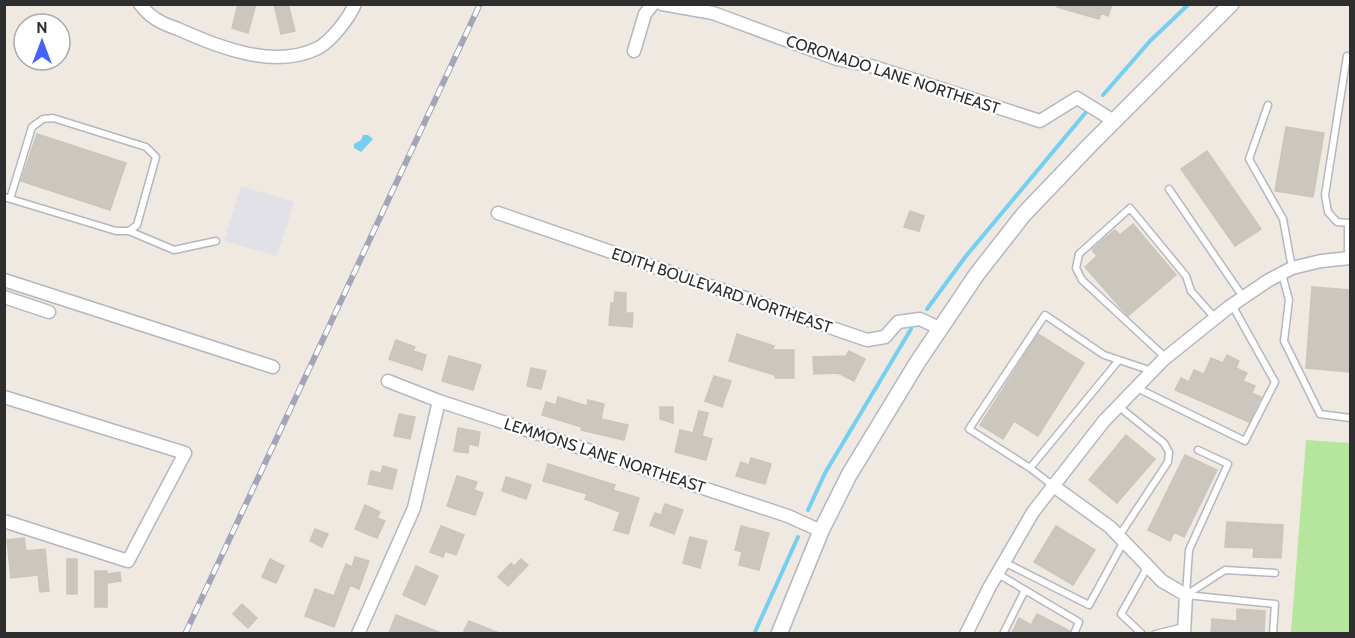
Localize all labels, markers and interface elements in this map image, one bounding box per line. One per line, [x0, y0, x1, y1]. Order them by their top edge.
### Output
north arrow [12, 12, 72, 72]
text: N [36, 18, 48, 37]
street label: CORONADO LANE NORTHEAST [784, 31, 1003, 118]
street label: EDITH BOULEVARD NORTHEAST [609, 244, 835, 337]
street label: LEMMONS LANE NORTHEAST [502, 414, 708, 497]

